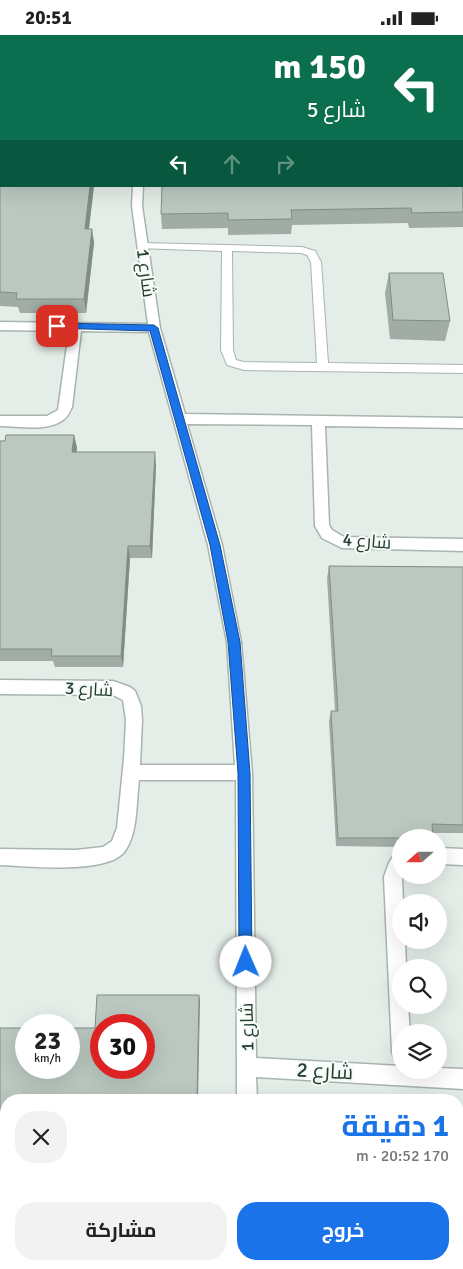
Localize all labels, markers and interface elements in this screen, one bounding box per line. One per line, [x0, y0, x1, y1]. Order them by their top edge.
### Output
text: 20:51 [25, 6, 72, 30]
text: 150 m [273, 45, 366, 88]
icon: left [384, 55, 449, 120]
text: شارع 5 [307, 96, 366, 123]
icon: left [165, 150, 193, 178]
icon: ahead [218, 150, 246, 178]
icon: right [271, 150, 299, 178]
street label: شارع 1 [131, 247, 160, 299]
pin [36, 305, 78, 347]
icon: arrive [43, 312, 71, 340]
street label: شارع 4 [342, 528, 392, 555]
street label: شارع 3 [64, 677, 114, 702]
north arrow [392, 829, 448, 884]
map controls [392, 829, 447, 1079]
button: sound [392, 894, 447, 949]
position arrow [219, 935, 271, 987]
button: search [392, 959, 447, 1014]
street label: شارع 1 [236, 1003, 259, 1051]
speed limit sign: 30 [90, 1014, 155, 1079]
button: layers [392, 1024, 447, 1079]
text: 23 [34, 1025, 61, 1056]
text: km/h [34, 1051, 61, 1066]
street label: شارع 2 [296, 1057, 354, 1086]
text: 1 دقيقة [341, 1108, 449, 1145]
button: close [15, 1111, 67, 1163]
text: 170 m · 20:52 [356, 1146, 449, 1166]
button: مشاركة [15, 1202, 227, 1260]
button: خروج [237, 1202, 449, 1260]

